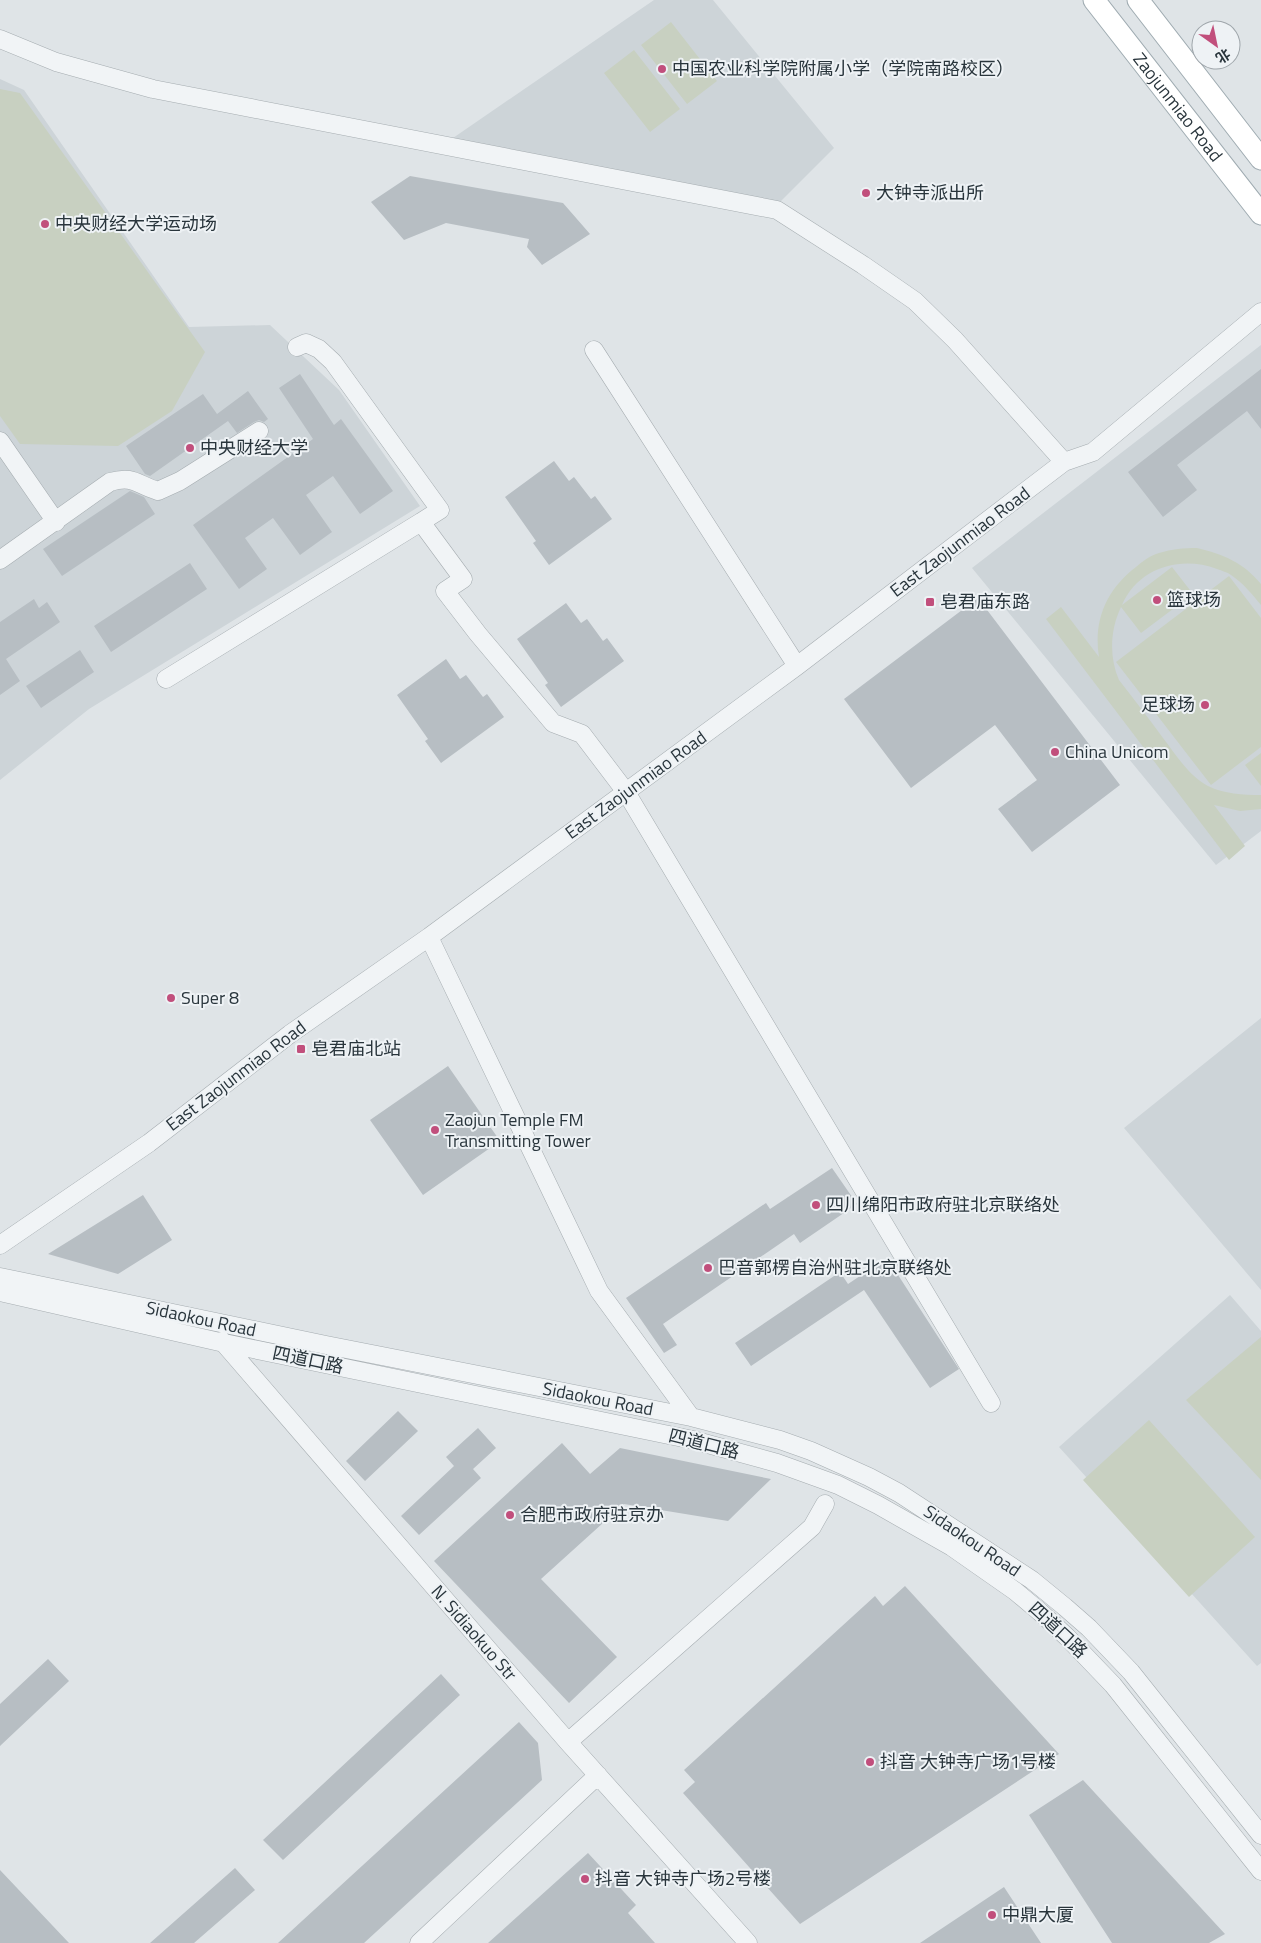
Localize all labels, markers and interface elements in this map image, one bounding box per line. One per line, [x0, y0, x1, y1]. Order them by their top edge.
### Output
north arrow [1191, 20, 1241, 70]
text: 北 [1212, 44, 1235, 69]
street label: Zaojunmiao Road [1127, 47, 1229, 167]
place label: 中国农业科学院附属小学（学院南路校区） [672, 55, 1014, 82]
marker: 中国农业科学院附属小学（学院南路校区） [656, 63, 668, 75]
place label: 大钟寺派出所 [876, 179, 984, 206]
marker: 大钟寺派出所 [860, 187, 872, 199]
place label: 中央财经大学运动场 [55, 210, 217, 237]
marker: 中央财经大学运动场 [39, 218, 51, 230]
place label: 中央财经大学 [200, 434, 308, 461]
marker: 中央财经大学 [184, 442, 196, 454]
street label: East Zaojunmiao Road [884, 480, 1035, 603]
place label: 篮球场 [1167, 586, 1221, 613]
place label: 皂君庙东路 [940, 588, 1030, 615]
marker: 篮球场 [1151, 594, 1163, 606]
marker: 皂君庙东路 [924, 596, 936, 608]
place label: 足球场 [1141, 691, 1195, 718]
marker: 足球场 [1199, 699, 1211, 711]
street label: East Zaojunmiao Road [559, 724, 712, 845]
place label: China Unicom [1065, 738, 1169, 765]
marker: China Unicom [1049, 746, 1061, 758]
place label: Super 8 [181, 984, 239, 1011]
marker: Super 8 [165, 992, 177, 1004]
street label: East Zaojunmiao Road [160, 1014, 311, 1137]
place label: 皂君庙北站 [311, 1035, 401, 1062]
marker: 皂君庙北站 [295, 1043, 307, 1055]
place label: Zaojun Temple FM Transmitting Tower [445, 1106, 591, 1154]
marker: Zaojun Temple FM Transmitting Tower [429, 1124, 441, 1136]
place label: 四川绵阳市政府驻北京联络处 [826, 1191, 1060, 1218]
marker: 四川绵阳市政府驻北京联络处 [810, 1199, 822, 1211]
place label: 巴音郭楞自治州驻北京联络处 [718, 1254, 952, 1281]
marker: 巴音郭楞自治州驻北京联络处 [702, 1262, 714, 1274]
street label: Sidaokou Road [143, 1294, 259, 1343]
street label: 四道口路 [270, 1339, 346, 1380]
street label: Sidaokou Road [540, 1375, 656, 1422]
street label: 四道口路 [666, 1422, 742, 1465]
street label: Sidaokou Road [918, 1498, 1026, 1583]
place label: 合肥市政府驻京办 [520, 1501, 664, 1528]
marker: 合肥市政府驻京办 [504, 1509, 516, 1521]
street label: N. Sidiaokuo Str [425, 1579, 524, 1687]
street label: 四道口路 [1023, 1595, 1094, 1664]
place label: 抖音 大钟寺广场1号楼 [880, 1748, 1056, 1775]
marker: 抖音 大钟寺广场1号楼 [864, 1756, 876, 1768]
place label: 抖音 大钟寺广场2号楼 [595, 1865, 771, 1892]
marker: 抖音 大钟寺广场2号楼 [579, 1873, 591, 1885]
place label: 中鼎大厦 [1002, 1901, 1074, 1928]
marker: 中鼎大厦 [986, 1909, 998, 1921]

